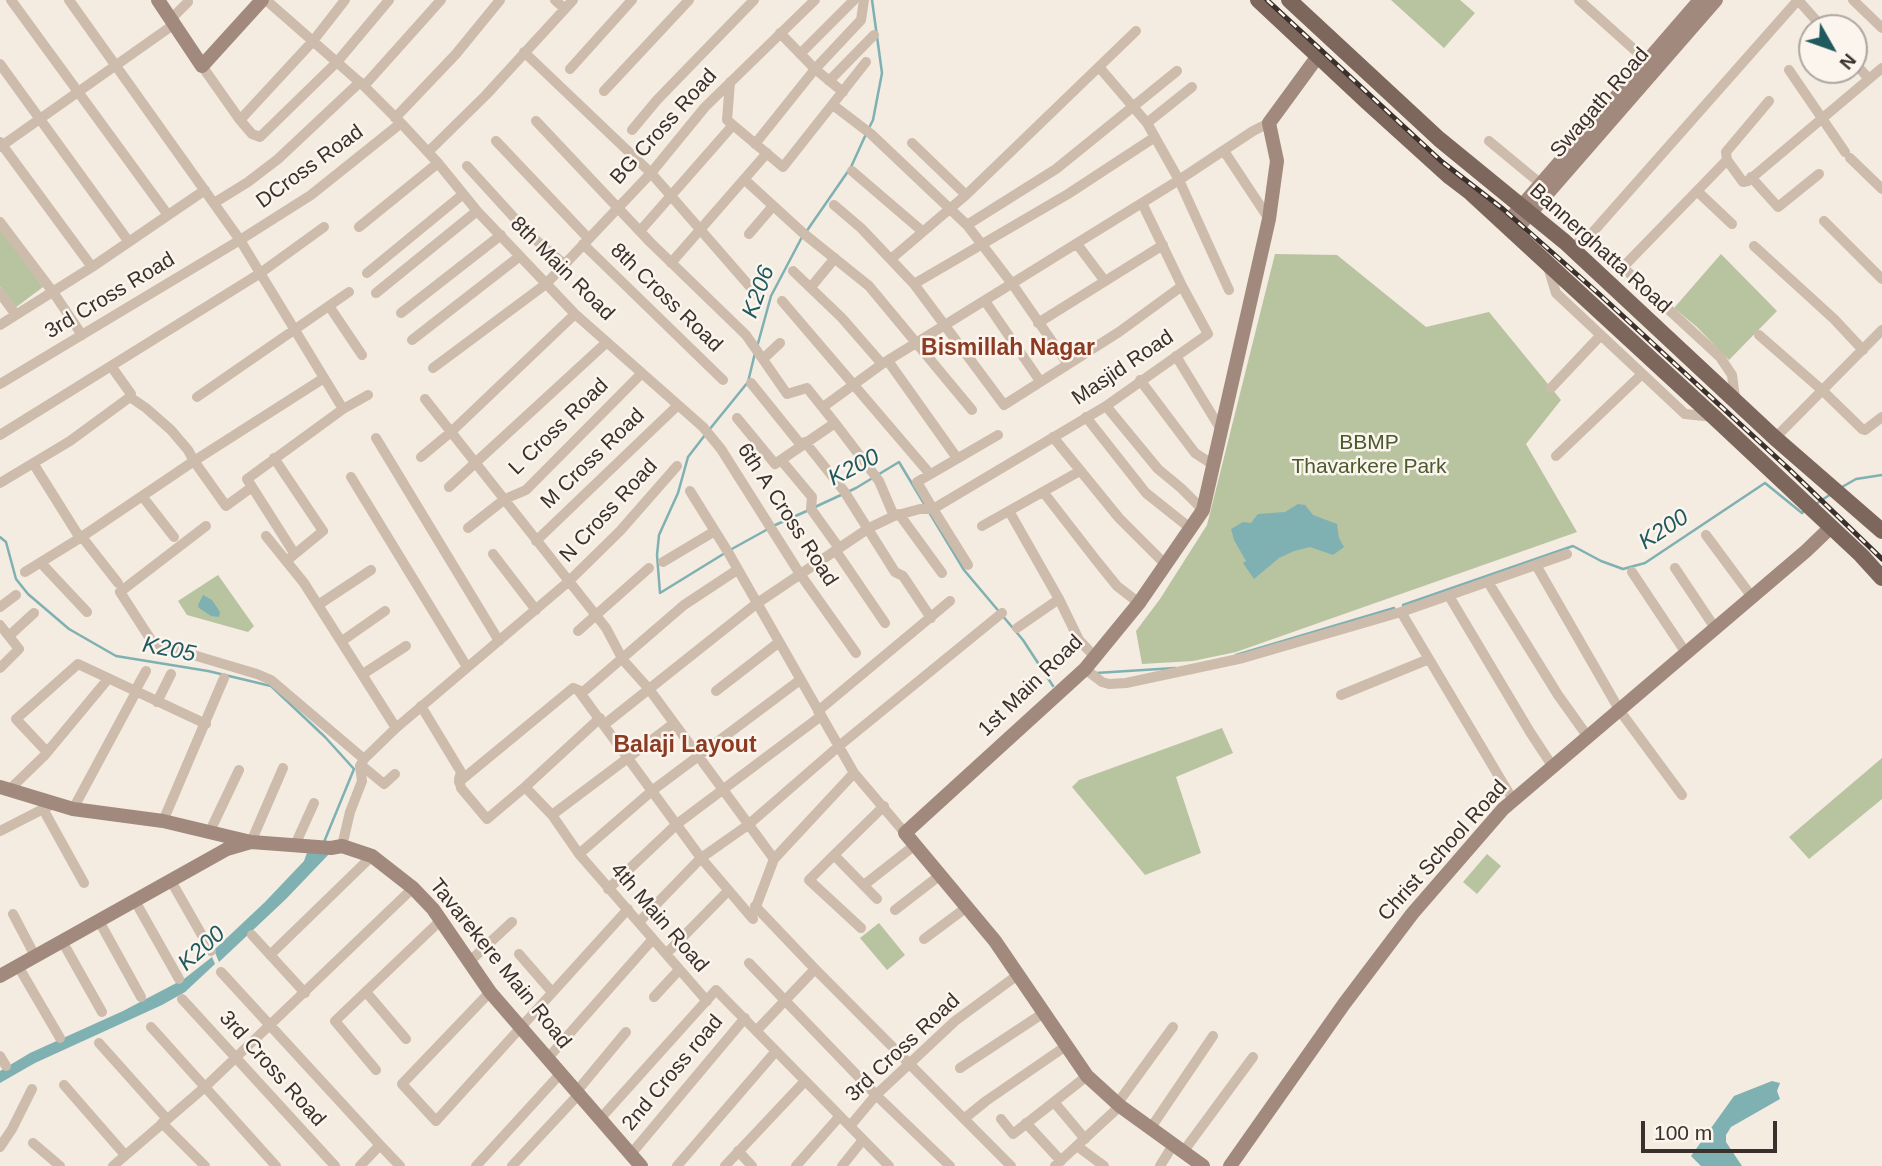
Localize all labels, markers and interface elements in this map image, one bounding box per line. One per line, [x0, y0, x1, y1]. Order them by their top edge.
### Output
north arrow [1798, 14, 1868, 84]
street label: Swagath Road [1545, 43, 1655, 163]
text: N [1835, 50, 1860, 74]
street label: BG Cross Road [605, 64, 723, 190]
street label: DCross Road [252, 120, 368, 214]
street label: Bannerghatta Road [1524, 179, 1676, 319]
street label: 8th Main Road [505, 212, 619, 326]
street label: 8th Cross Road [605, 238, 727, 358]
street label: 3rd Cross Road [40, 247, 180, 345]
water label: K206 [737, 262, 781, 322]
street label: Masjid Road [1068, 325, 1178, 411]
district label: Bismillah Nagar [921, 335, 1095, 363]
street label: L Cross Road [504, 373, 614, 481]
street label: M Cross Road [536, 403, 650, 515]
park label: BBMP Thavarkere Park [1291, 430, 1447, 480]
street label: 6th A Cross Road [731, 439, 843, 591]
water label: K200 [824, 444, 884, 492]
street label: N Cross Road [555, 454, 663, 568]
water label: K200 [1634, 504, 1694, 556]
street label: 1st Main Road [974, 630, 1088, 742]
water label: K205 [140, 631, 198, 669]
district label: Balaji Layout [613, 732, 757, 760]
street label: Christ School Road [1373, 775, 1513, 927]
street label: 4th Main Road [605, 858, 713, 978]
street label: Tavarekere Main Road [424, 874, 576, 1054]
water label: K200 [173, 921, 231, 977]
street label: 3rd Cross Road [841, 989, 965, 1107]
street label: 3rd Cross Road [213, 1006, 331, 1132]
street label: 2nd Cross road [617, 1010, 729, 1136]
scale bar [1644, 1106, 1780, 1150]
text: 100 m [1654, 1121, 1712, 1144]

